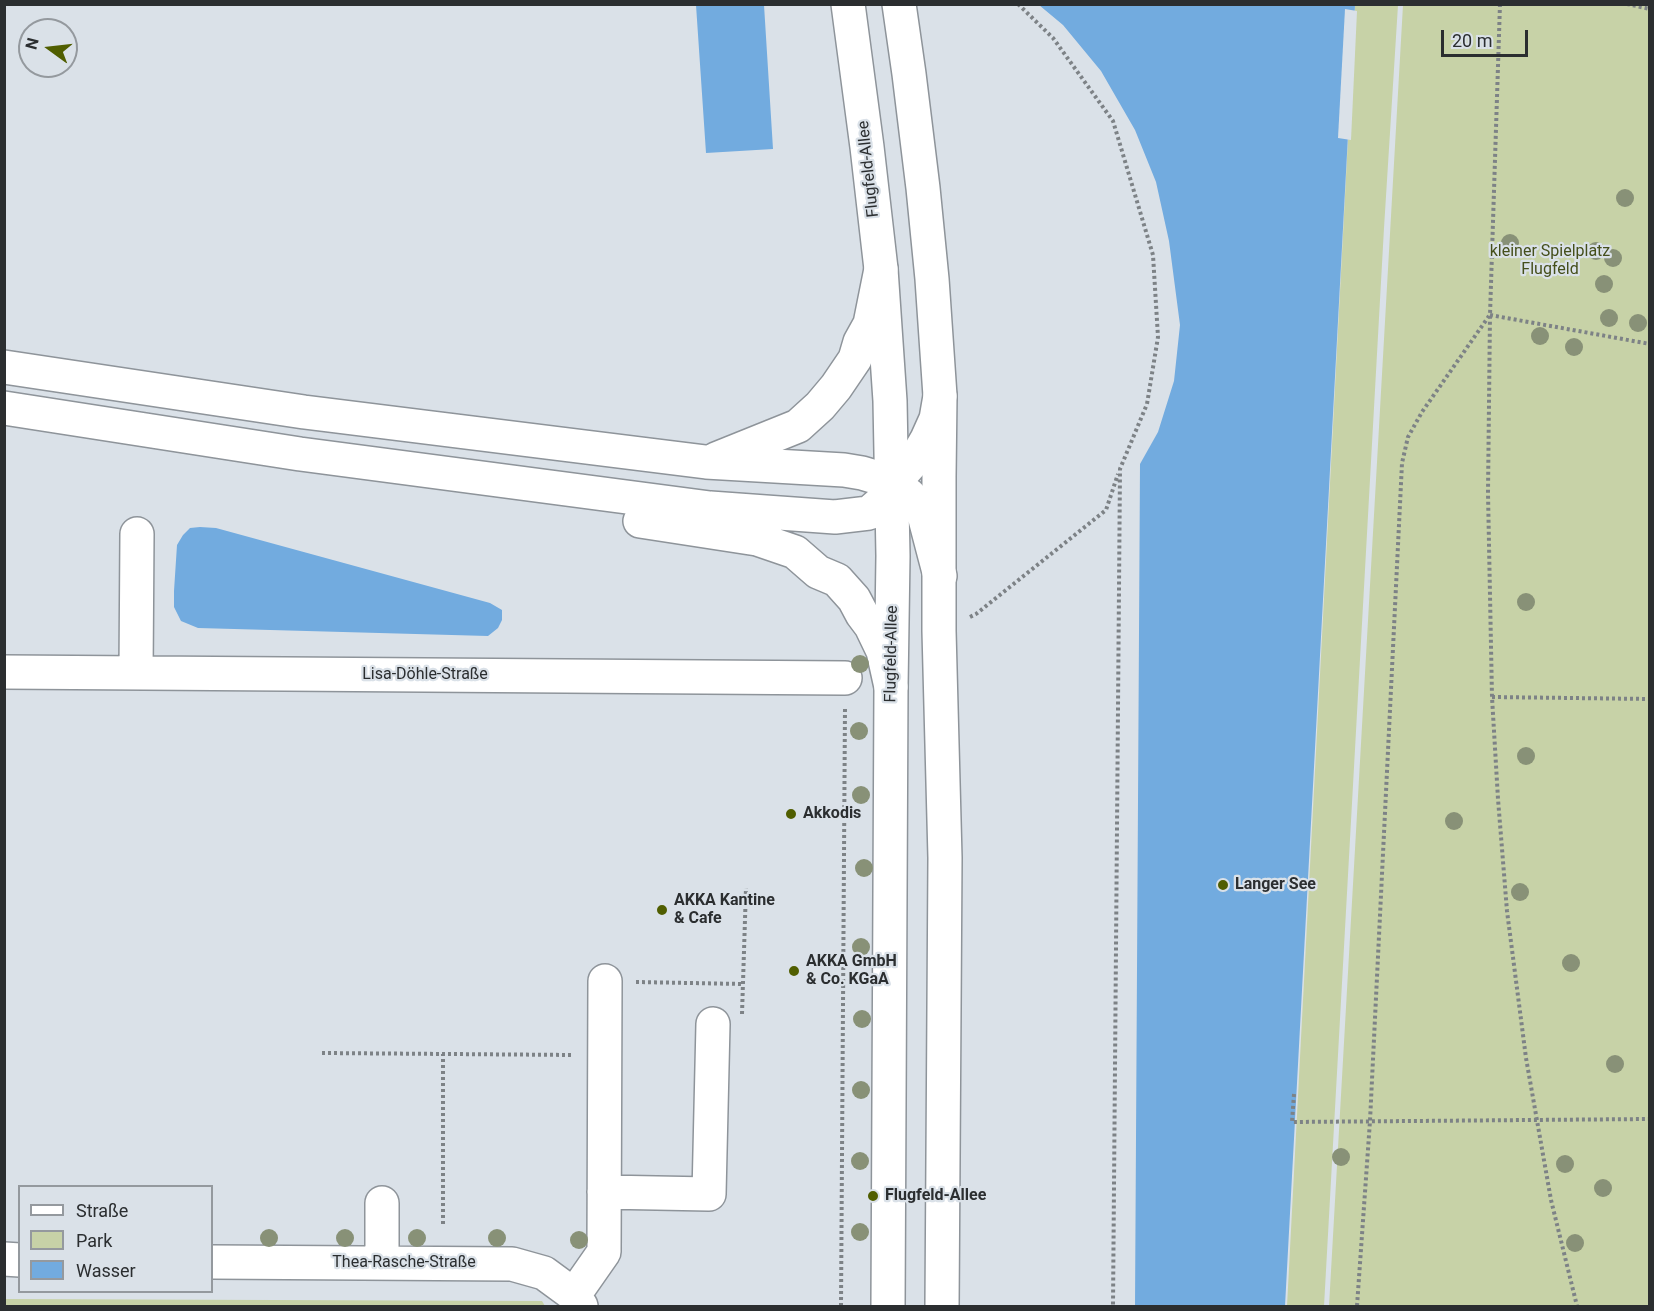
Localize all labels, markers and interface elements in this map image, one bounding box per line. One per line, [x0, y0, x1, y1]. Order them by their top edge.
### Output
north arrow [18, 18, 78, 78]
scale bar [1444, 18, 1531, 56]
text: 20 m [1452, 30, 1492, 51]
text: N [21, 36, 43, 52]
street label: Flugfeld-Allee [854, 120, 884, 218]
park label: kleiner Spielplatz Flugfeld [1490, 242, 1610, 280]
street label: Flugfeld-Allee [882, 605, 902, 703]
street label: Lisa-Döhle-Straße [362, 665, 488, 685]
place label: Akkodis [803, 804, 861, 824]
marker: Akkodis [784, 807, 798, 821]
place label: Langer See [1235, 875, 1316, 895]
marker: Langer See [1216, 878, 1230, 892]
place label: AKKA Kantine & Cafe [674, 891, 775, 929]
marker: AKKA Kantine & Cafe [655, 903, 669, 917]
place label: AKKA GmbH & Co. KGaA [806, 952, 897, 990]
marker: AKKA GmbH & Co. KGaA [787, 964, 801, 978]
legend [18, 1185, 213, 1293]
place label: Flugfeld-Allee [885, 1186, 986, 1206]
marker: Flugfeld-Allee [866, 1189, 880, 1203]
text: Straße [76, 1200, 128, 1221]
text: Park [76, 1230, 112, 1251]
street label: Thea-Rasche-Straße [332, 1253, 476, 1273]
text: Wasser [76, 1260, 136, 1281]

